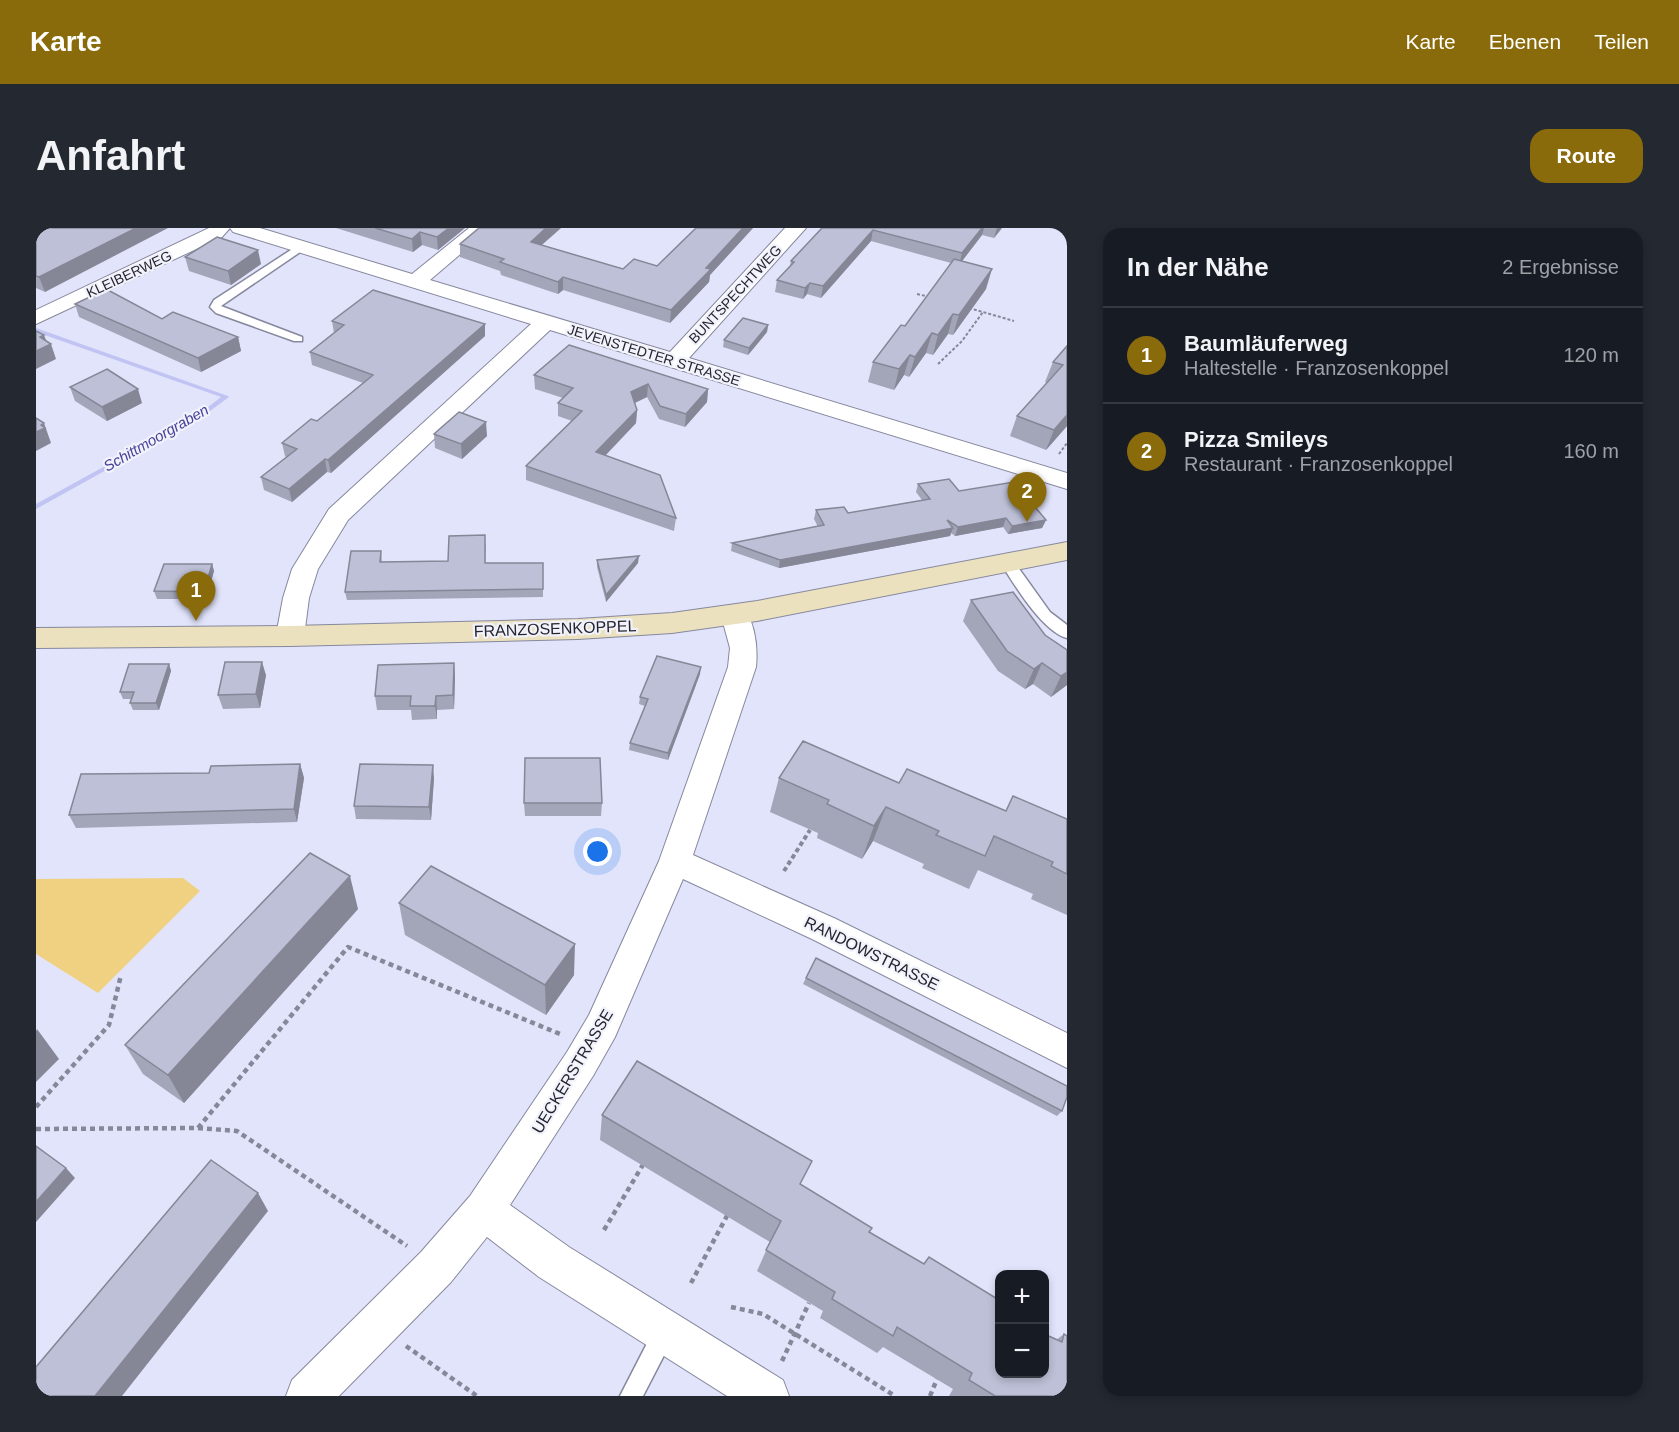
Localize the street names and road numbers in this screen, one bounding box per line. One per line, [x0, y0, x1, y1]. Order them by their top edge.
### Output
street label: BUNTSPECHTWEG [685, 242, 785, 346]
street label: KLEIBERWEG [84, 247, 174, 301]
street label: JEVENSTEDTER STRASSE [566, 321, 742, 389]
street label: FRANZOSENKOPPEL [473, 617, 637, 640]
street label: RANDOWSTRASSE [802, 913, 942, 993]
street label: UECKERSTRASSE [529, 1006, 616, 1136]

